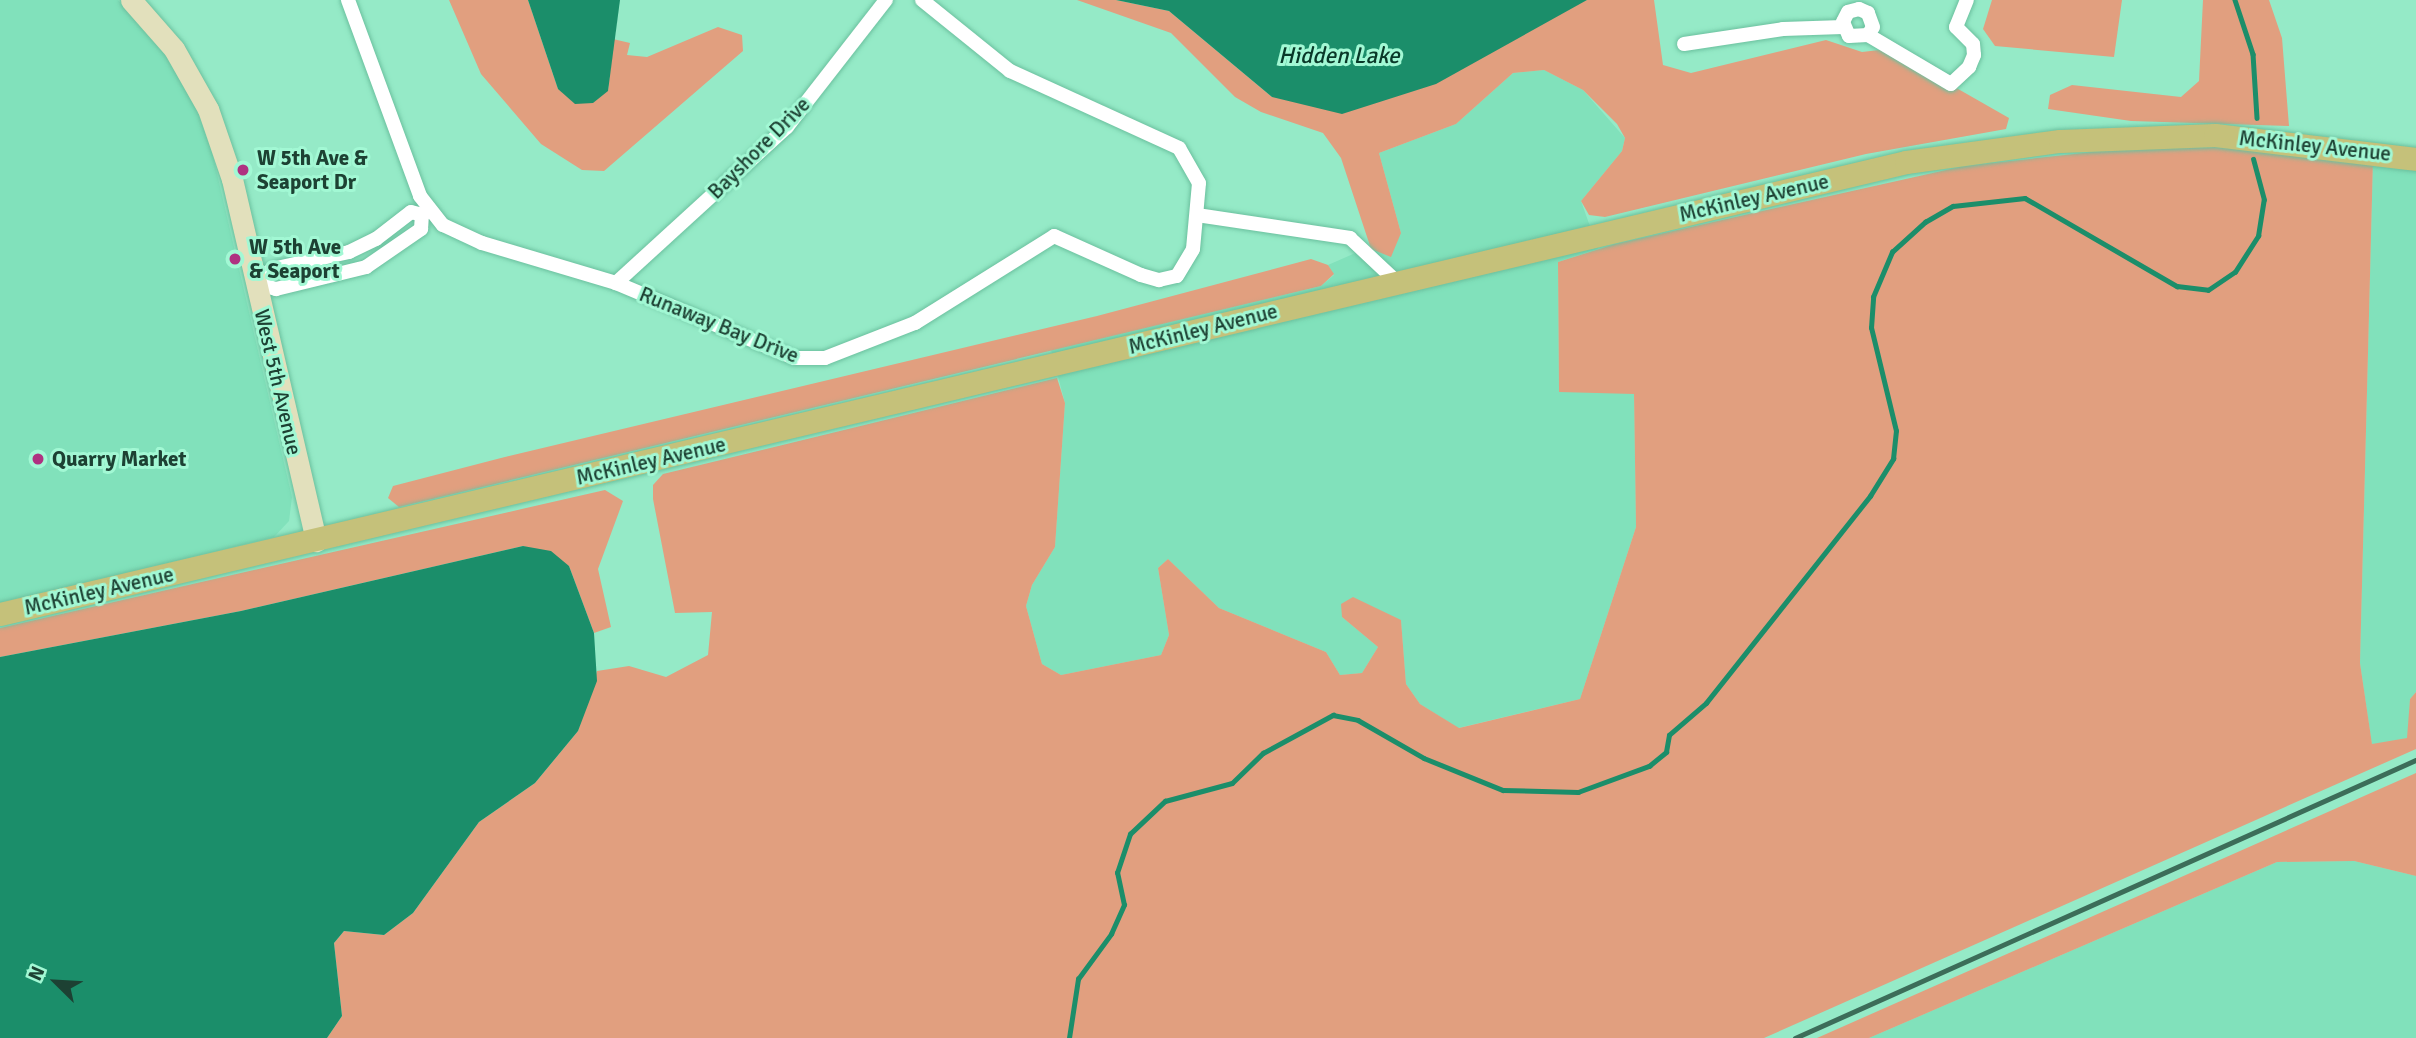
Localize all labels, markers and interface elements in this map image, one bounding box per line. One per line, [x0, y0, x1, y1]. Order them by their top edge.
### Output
water label: Hidden Lake [1278, 42, 1400, 70]
street label: Bayshore Drive [703, 92, 815, 204]
street label: McKinley Avenue [2238, 125, 2392, 167]
place label: W 5th Ave & Seaport Dr [257, 145, 368, 195]
marker: W 5th Ave & Seaport Dr [235, 162, 251, 178]
street label: McKinley Avenue [1677, 169, 1831, 227]
place label: W 5th Ave & Seaport [249, 234, 341, 284]
marker: W 5th Ave & Seaport [227, 251, 243, 267]
street label: Runaway Bay Drive [636, 282, 802, 368]
street label: McKinley Avenue [1126, 298, 1280, 360]
street label: West 5th Avenue [249, 307, 307, 457]
street label: McKinley Avenue [574, 432, 728, 490]
place label: Quarry Market [52, 446, 186, 472]
marker: Quarry Market [30, 451, 46, 467]
street label: McKinley Avenue [22, 562, 176, 620]
north arrow [21, 947, 91, 1017]
text: N [23, 963, 50, 984]

